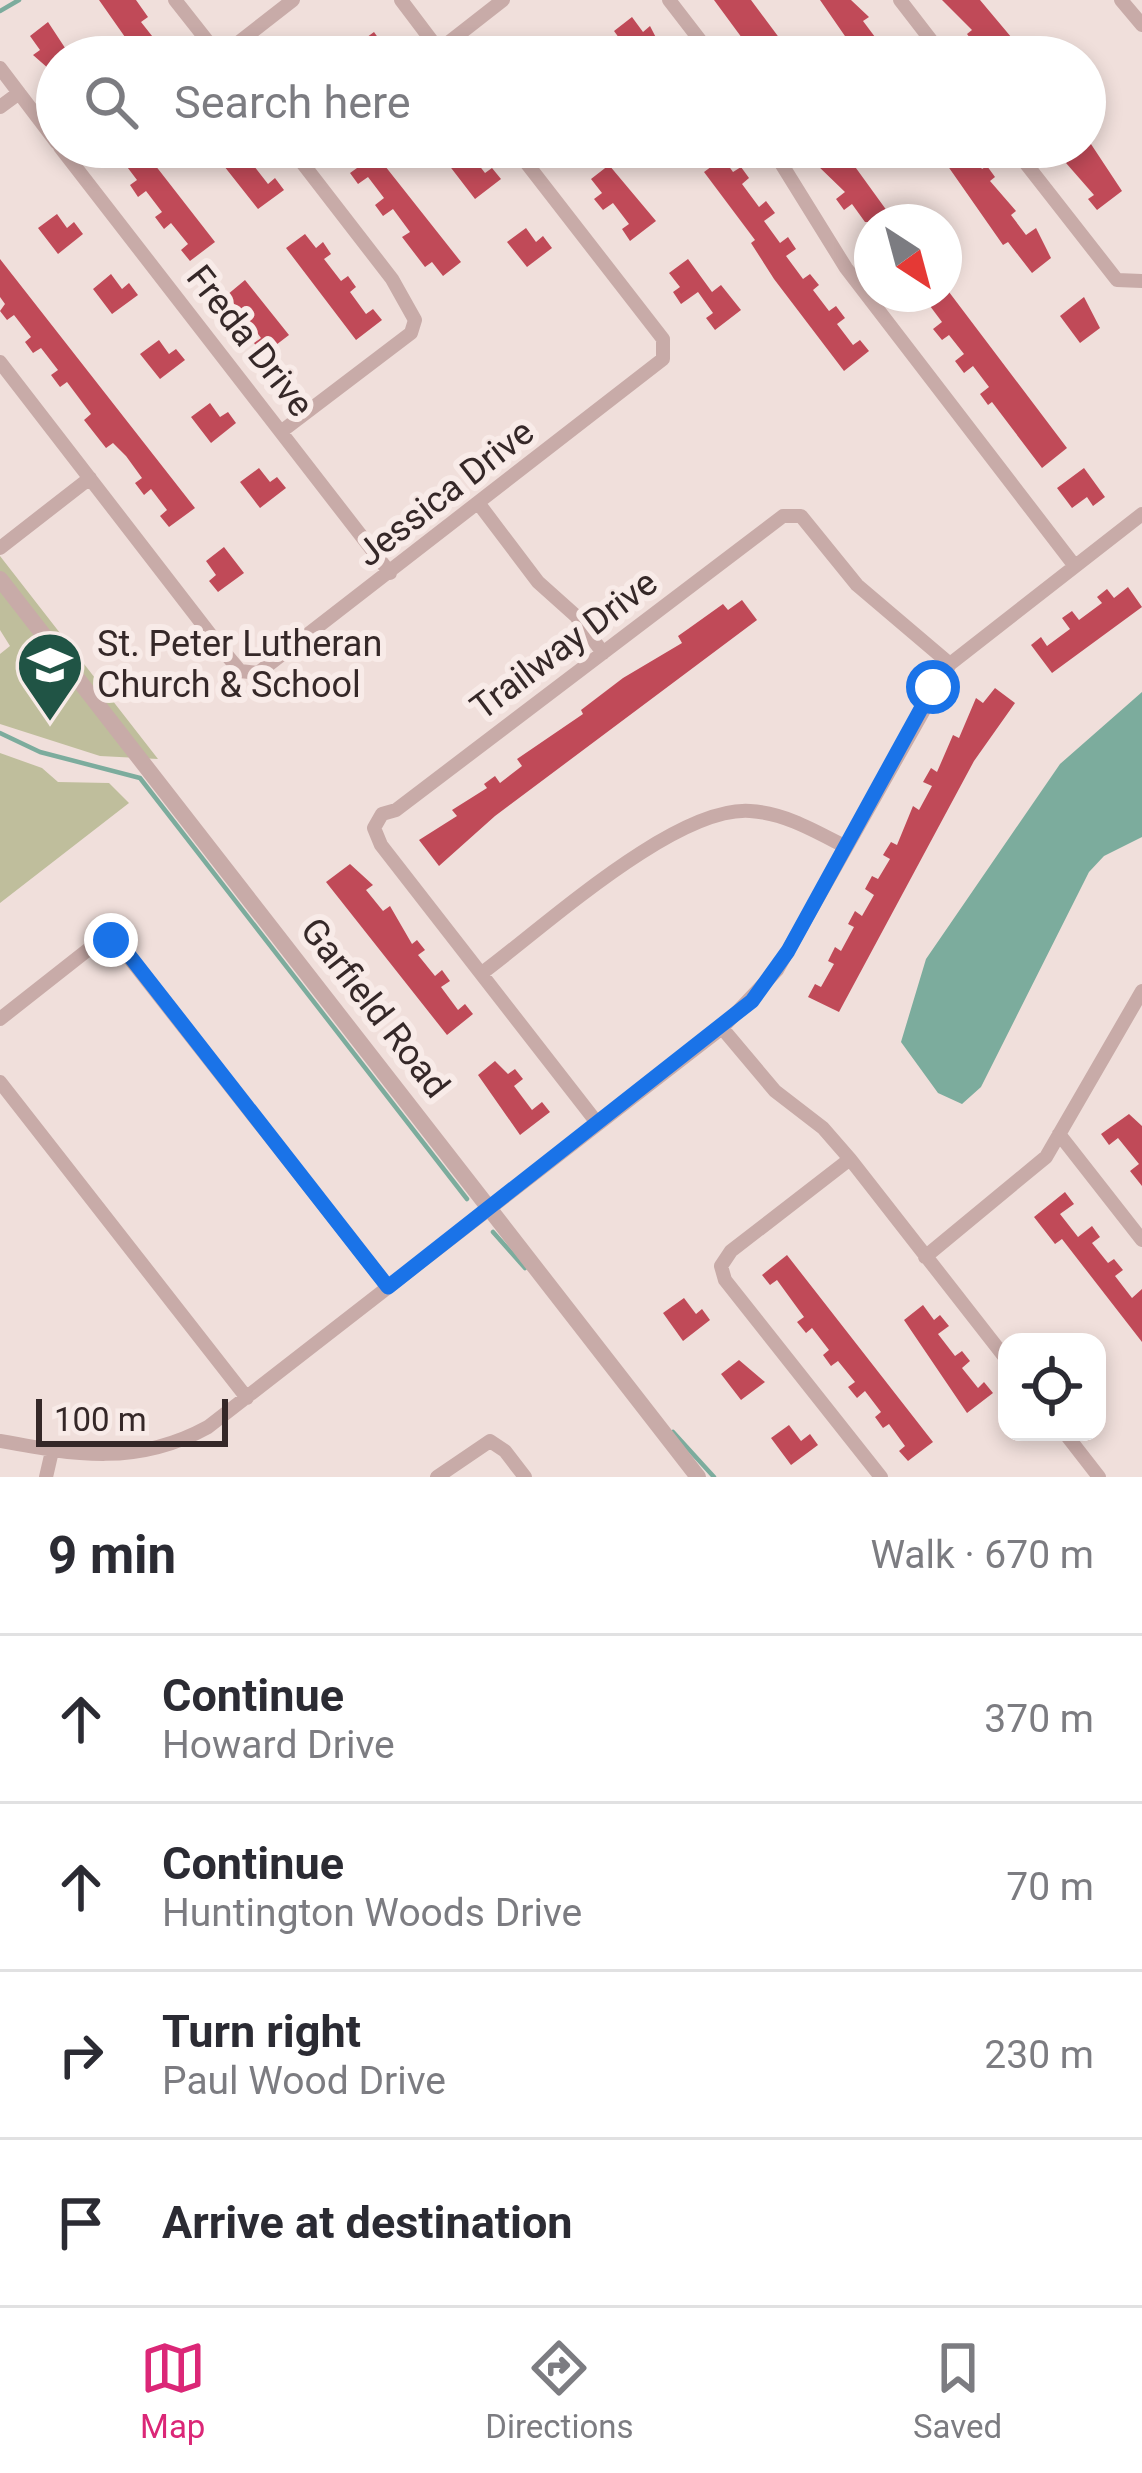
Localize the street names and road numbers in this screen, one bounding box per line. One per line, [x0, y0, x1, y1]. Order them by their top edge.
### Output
street label: Freda Drive [178, 257, 322, 425]
street label: Jessica Drive [348, 411, 542, 575]
street label: Trailway Drive [463, 561, 665, 729]
street label: Garfield Road [292, 910, 458, 1106]

